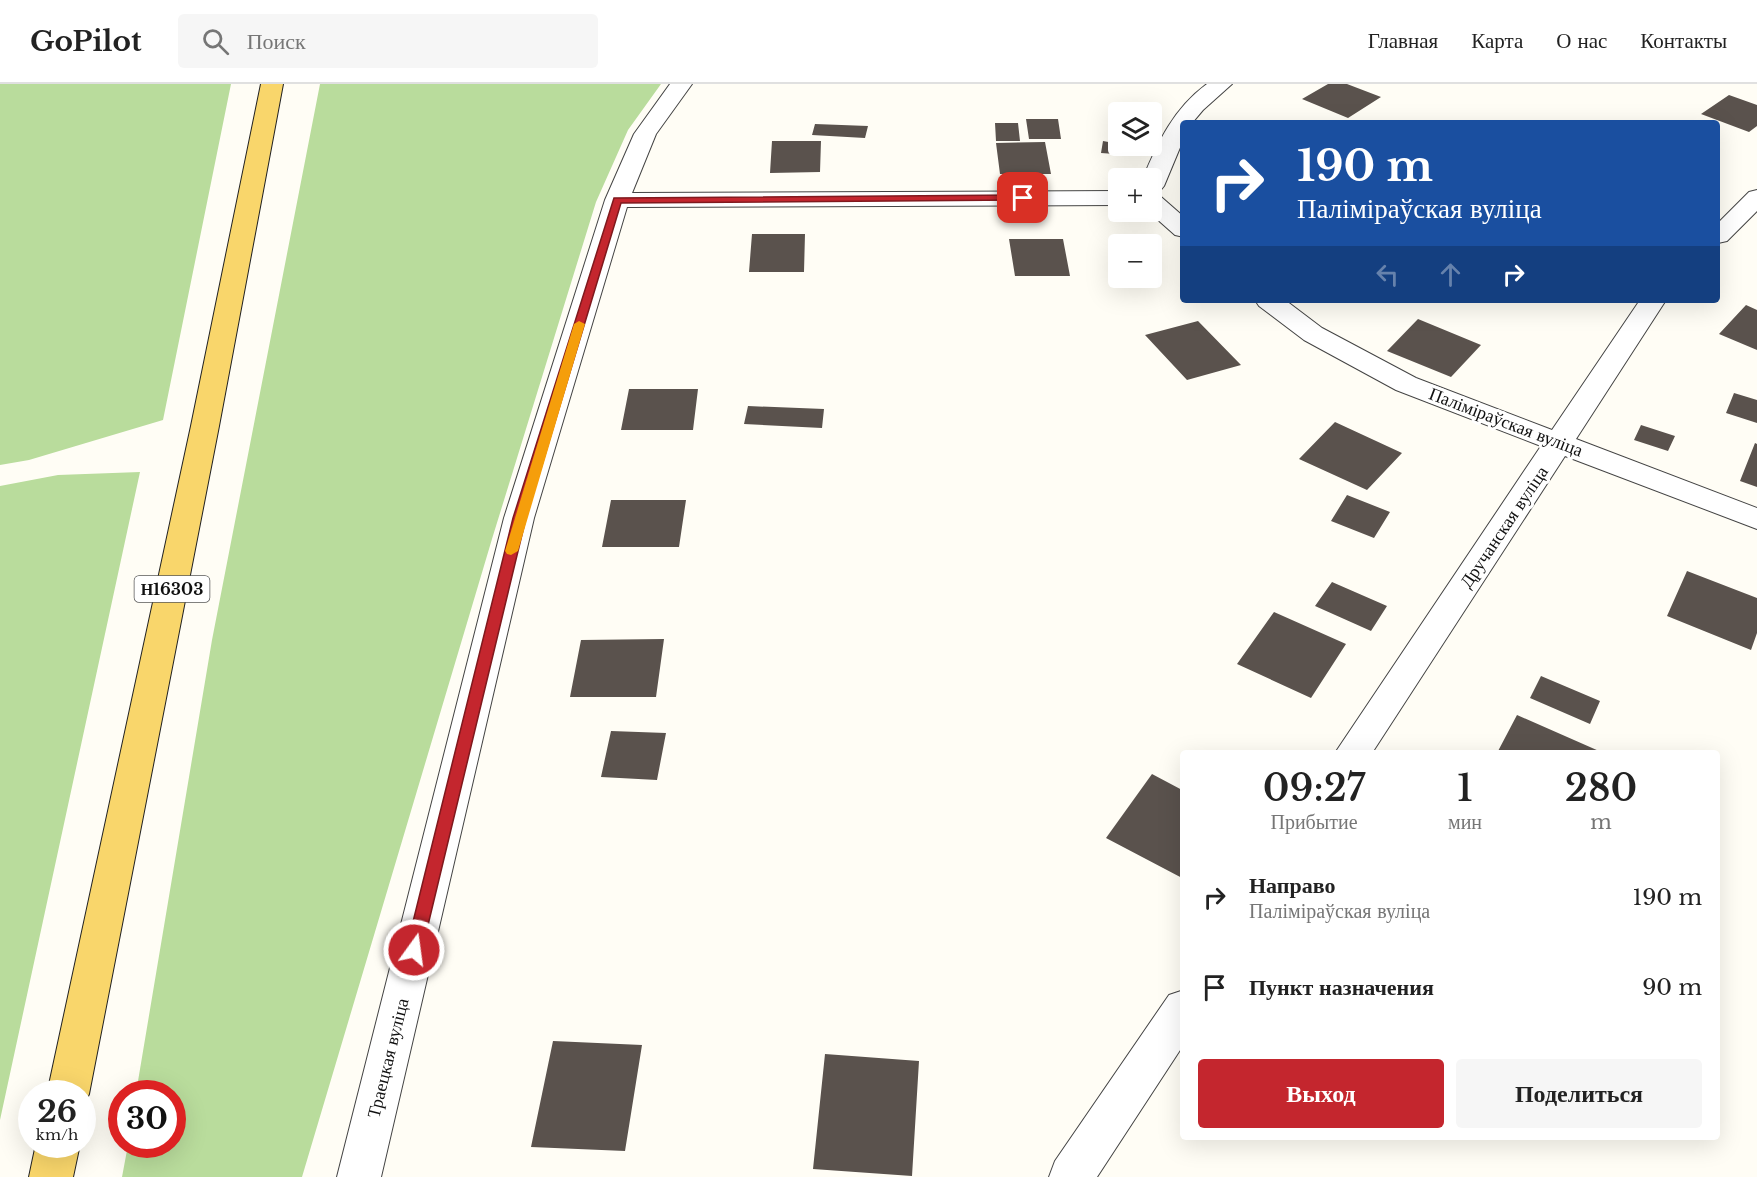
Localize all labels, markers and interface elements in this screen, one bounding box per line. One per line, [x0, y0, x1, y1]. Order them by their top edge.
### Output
search box [178, 14, 598, 68]
text: GoPilot [30, 24, 142, 59]
icon: search [199, 25, 232, 58]
text: Поиск [247, 28, 306, 55]
text: Главная [1368, 28, 1438, 54]
text: Карта [1471, 28, 1523, 54]
text: О нас [1556, 28, 1607, 54]
text: Контакты [1640, 28, 1727, 54]
map controls [1108, 102, 1162, 288]
button: layers [1108, 102, 1162, 156]
text: 190 m [1297, 140, 1433, 192]
icon: right [1198, 144, 1276, 222]
button: + [1108, 168, 1162, 222]
pin [997, 172, 1048, 223]
icon: arrive [1006, 181, 1039, 214]
text: Паліміраўская вуліца [1297, 192, 1542, 225]
button: − [1108, 234, 1162, 288]
icon: left [1371, 258, 1404, 291]
icon: ahead [1434, 258, 1467, 291]
icon: right [1497, 258, 1530, 291]
street label: Паліміраўская вуліца [1426, 383, 1586, 461]
street label: Дручанская вуліца [1455, 462, 1553, 592]
road number: Н16303 [134, 576, 210, 602]
text: 09:27 [1263, 766, 1365, 811]
text: 1 [1457, 766, 1473, 811]
text: 280 [1565, 766, 1637, 811]
text: Прибытие [1270, 810, 1358, 834]
text: мин [1448, 810, 1482, 834]
text: m [1590, 810, 1612, 834]
text: Направо [1249, 872, 1335, 899]
icon: right [1198, 881, 1231, 914]
text: 190 m [1632, 884, 1702, 911]
text: Паліміраўская вуліца [1249, 899, 1430, 923]
position arrow [382, 918, 446, 982]
icon: arrive [1198, 971, 1231, 1004]
text: Пункт назначения [1249, 974, 1434, 1001]
text: 90 m [1642, 974, 1702, 1001]
street label: Траецкая вуліца [363, 996, 413, 1120]
button: Выход [1198, 1059, 1444, 1128]
button: Поделиться [1456, 1059, 1702, 1128]
speed limit sign: 30 [108, 1080, 186, 1158]
text: 26 [37, 1093, 77, 1130]
text: km/h [36, 1125, 78, 1144]

